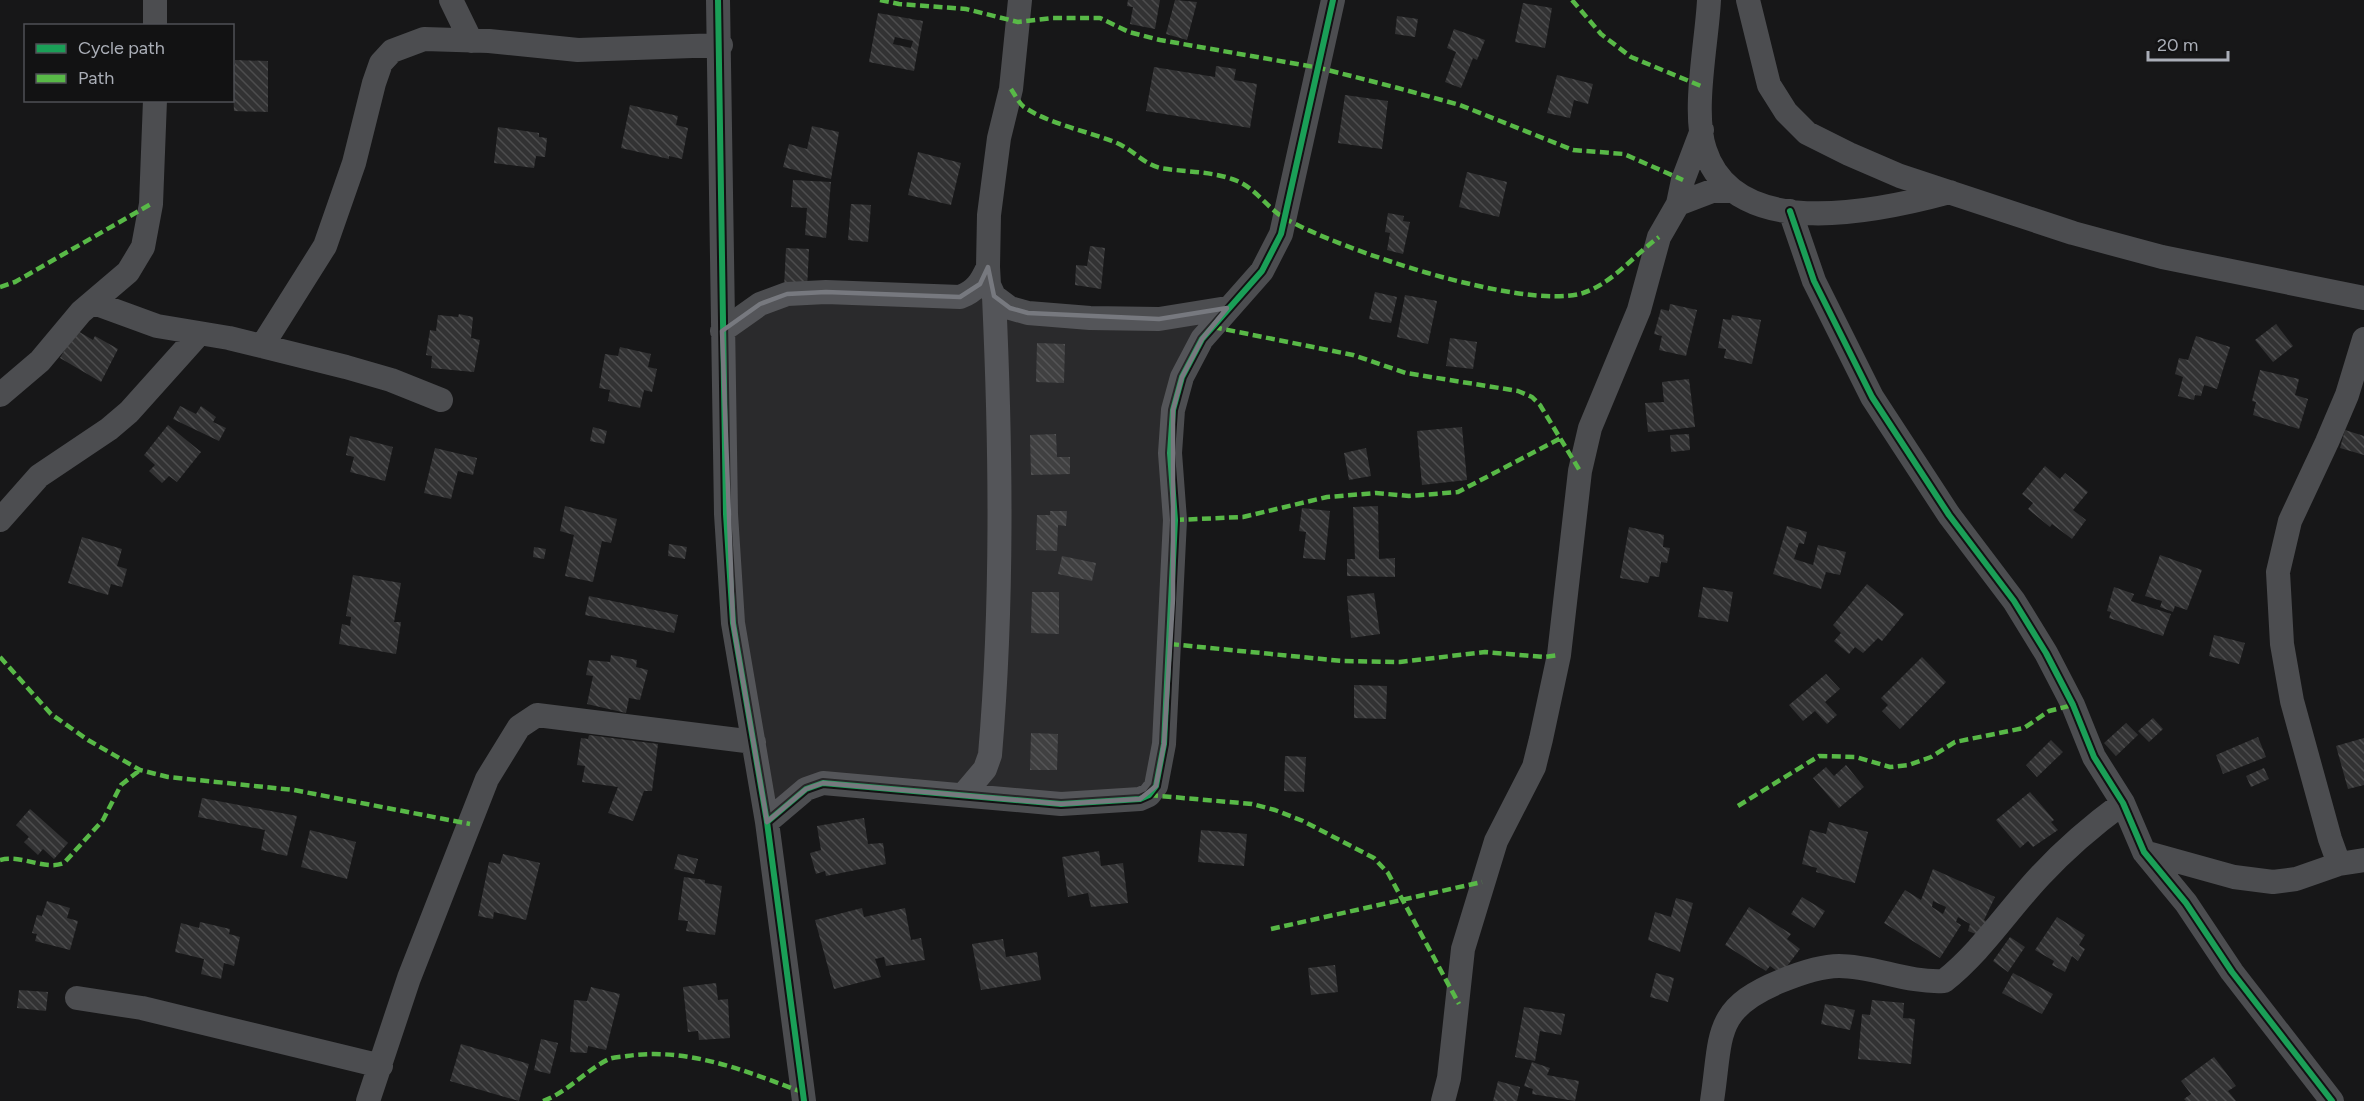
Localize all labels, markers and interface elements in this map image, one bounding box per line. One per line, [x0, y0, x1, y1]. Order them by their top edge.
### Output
legend [24, 24, 234, 102]
scale bar [2148, 24, 2228, 62]
text: 20 m [2157, 34, 2198, 56]
text: Cycle path [78, 37, 165, 59]
text: Path [78, 67, 114, 89]

